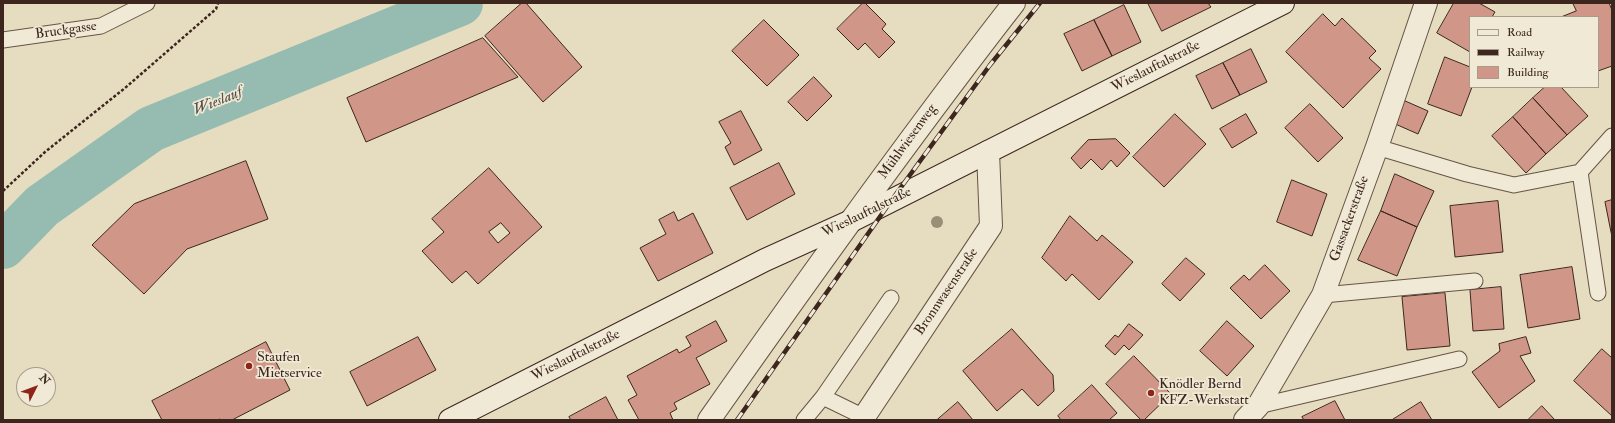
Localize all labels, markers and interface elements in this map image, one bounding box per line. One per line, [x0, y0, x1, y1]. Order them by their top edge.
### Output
legend [1469, 16, 1599, 88]
street label: Bruckgasse [34, 18, 98, 44]
text: Road [1507, 25, 1532, 40]
street label: Wieslauftalstraße [1109, 37, 1203, 97]
text: Railway [1507, 45, 1544, 60]
text: Building [1507, 65, 1548, 80]
water label: Wieslauf [191, 84, 245, 120]
street label: Mühlwiesenweg [875, 101, 941, 183]
street label: Gassackerstraße [1327, 174, 1373, 264]
street label: Wieslauftalstraße [820, 184, 914, 242]
street label: Bronnwasenstraße [912, 245, 982, 339]
street label: Wieslauftalstraße [529, 326, 623, 386]
place label: Staufen Mietservice [257, 350, 322, 382]
marker: Staufen Mietservice [244, 361, 254, 371]
north arrow [16, 367, 56, 407]
text: N [36, 371, 53, 387]
place label: Knödler Bernd KFZ-Werkstatt [1159, 377, 1249, 410]
marker: Knödler Bernd KFZ-Werkstatt [1146, 388, 1156, 398]

